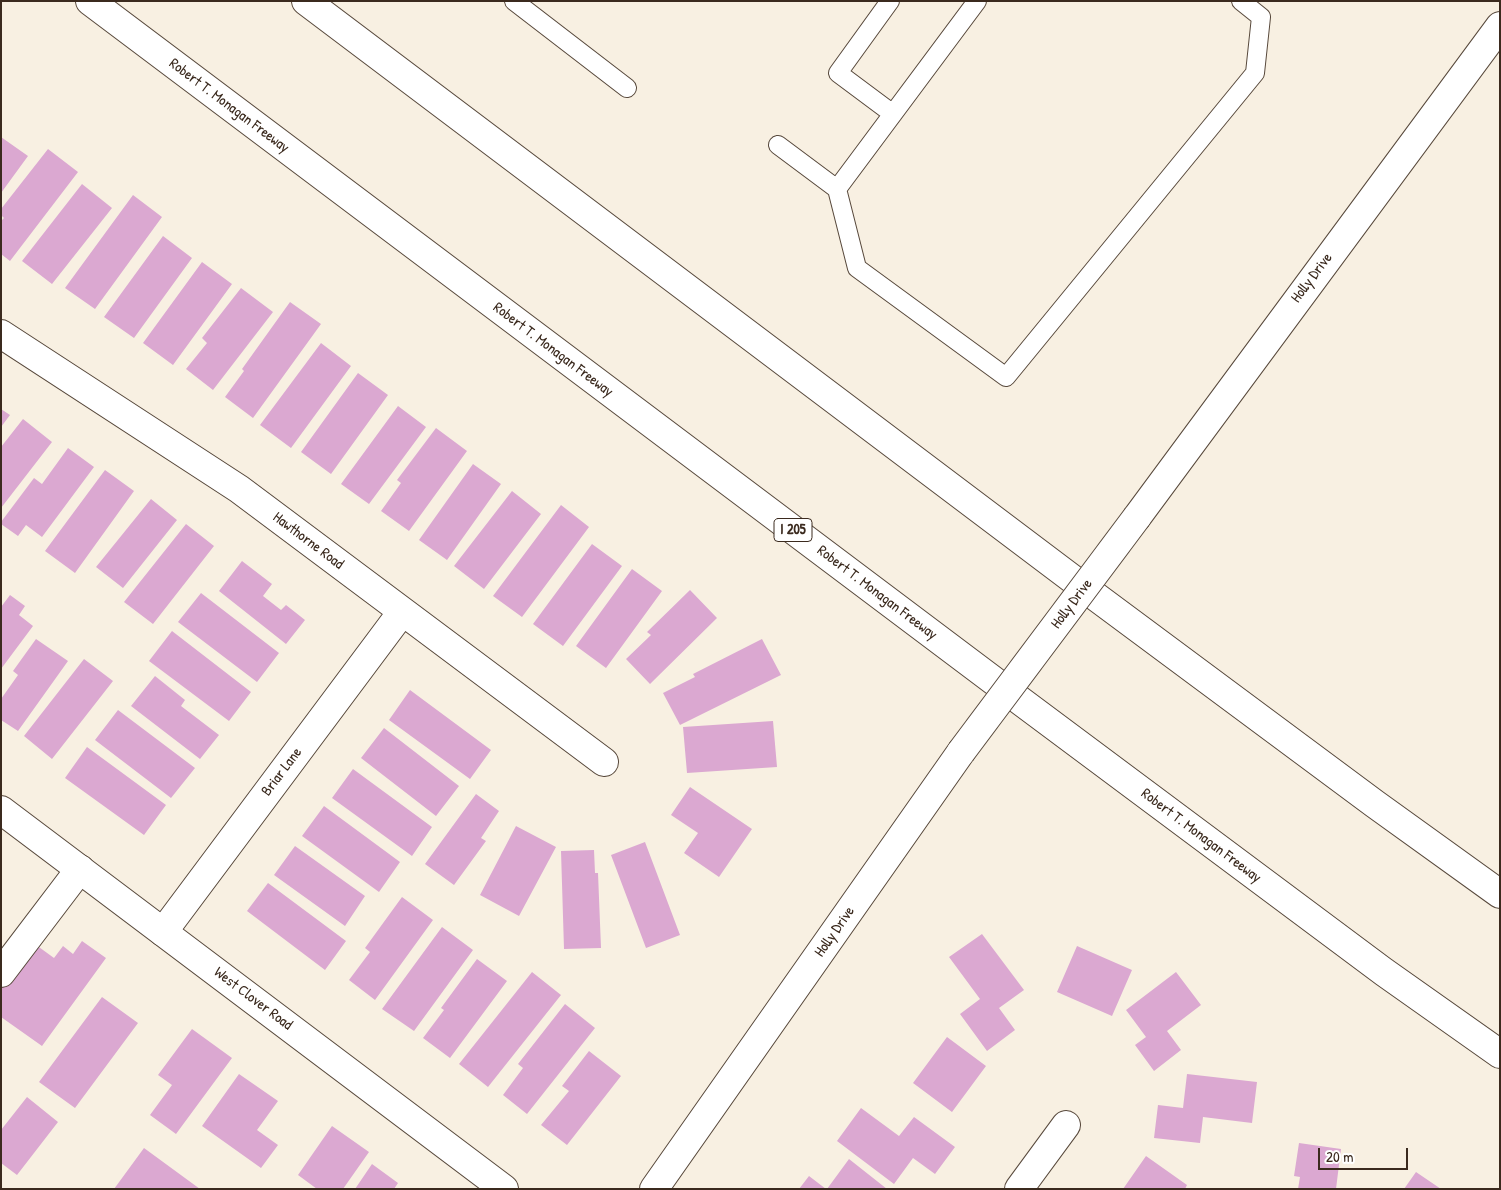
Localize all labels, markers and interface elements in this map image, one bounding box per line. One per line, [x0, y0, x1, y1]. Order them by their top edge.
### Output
street label: Robert T. Monagan Freeway [165, 55, 293, 157]
street label: Holly Drive [1287, 250, 1337, 306]
street label: Robert T. Monagan Freeway [489, 299, 617, 401]
street label: Hawthorne Road [269, 509, 347, 573]
road number: I 205 [774, 518, 812, 542]
street label: Robert T. Monagan Freeway [813, 542, 941, 644]
street label: Holly Drive [1047, 576, 1097, 632]
street label: Briar Lane [258, 744, 306, 800]
street label: Robert T. Monagan Freeway [1137, 785, 1265, 887]
street label: Holly Drive [811, 903, 859, 961]
street label: West Clover Road [210, 964, 296, 1034]
scale bar [1321, 1138, 1411, 1170]
text: 20 m [1326, 1146, 1353, 1167]

